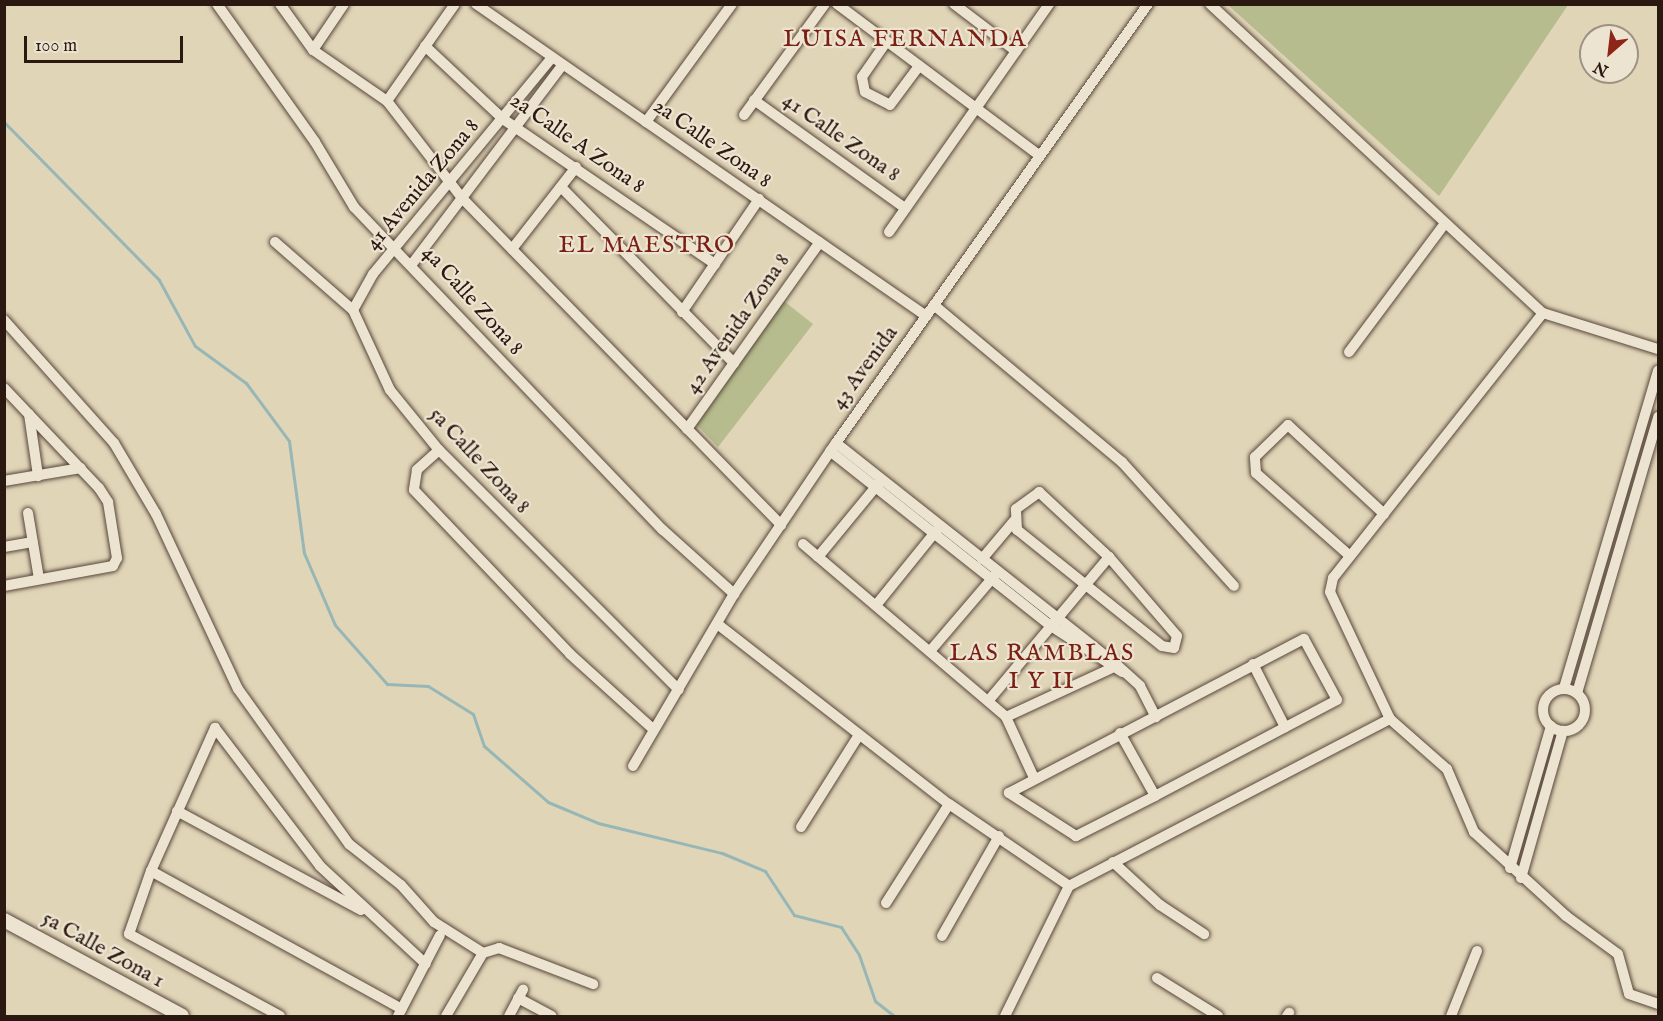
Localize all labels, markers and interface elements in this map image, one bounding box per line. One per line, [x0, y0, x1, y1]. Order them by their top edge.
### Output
scale bar [27, 24, 186, 62]
north arrow [1579, 24, 1639, 84]
district label: LUISA FERNANDA [783, 26, 1027, 54]
text: 100 m [35, 35, 77, 58]
text: N [1591, 56, 1612, 80]
street label: 2a Calle A Zona 8 [505, 88, 649, 200]
street label: 41 Calle Zona 8 [777, 88, 905, 188]
street label: 2a Calle Zona 8 [648, 93, 776, 195]
street label: 41 Avenida Zona 8 [360, 114, 486, 256]
district label: EL MAESTRO [559, 232, 735, 260]
street label: 4a Calle Zona 8 [416, 241, 528, 361]
street label: 42 Avenida Zona 8 [680, 249, 796, 399]
street label: 43 Avenida [826, 321, 904, 415]
street label: 5a Calle Zona 8 [423, 402, 535, 520]
district label: LAS RAMBLAS I Y II [949, 640, 1135, 696]
street label: 5a Calle Zona 1 [37, 906, 169, 994]

